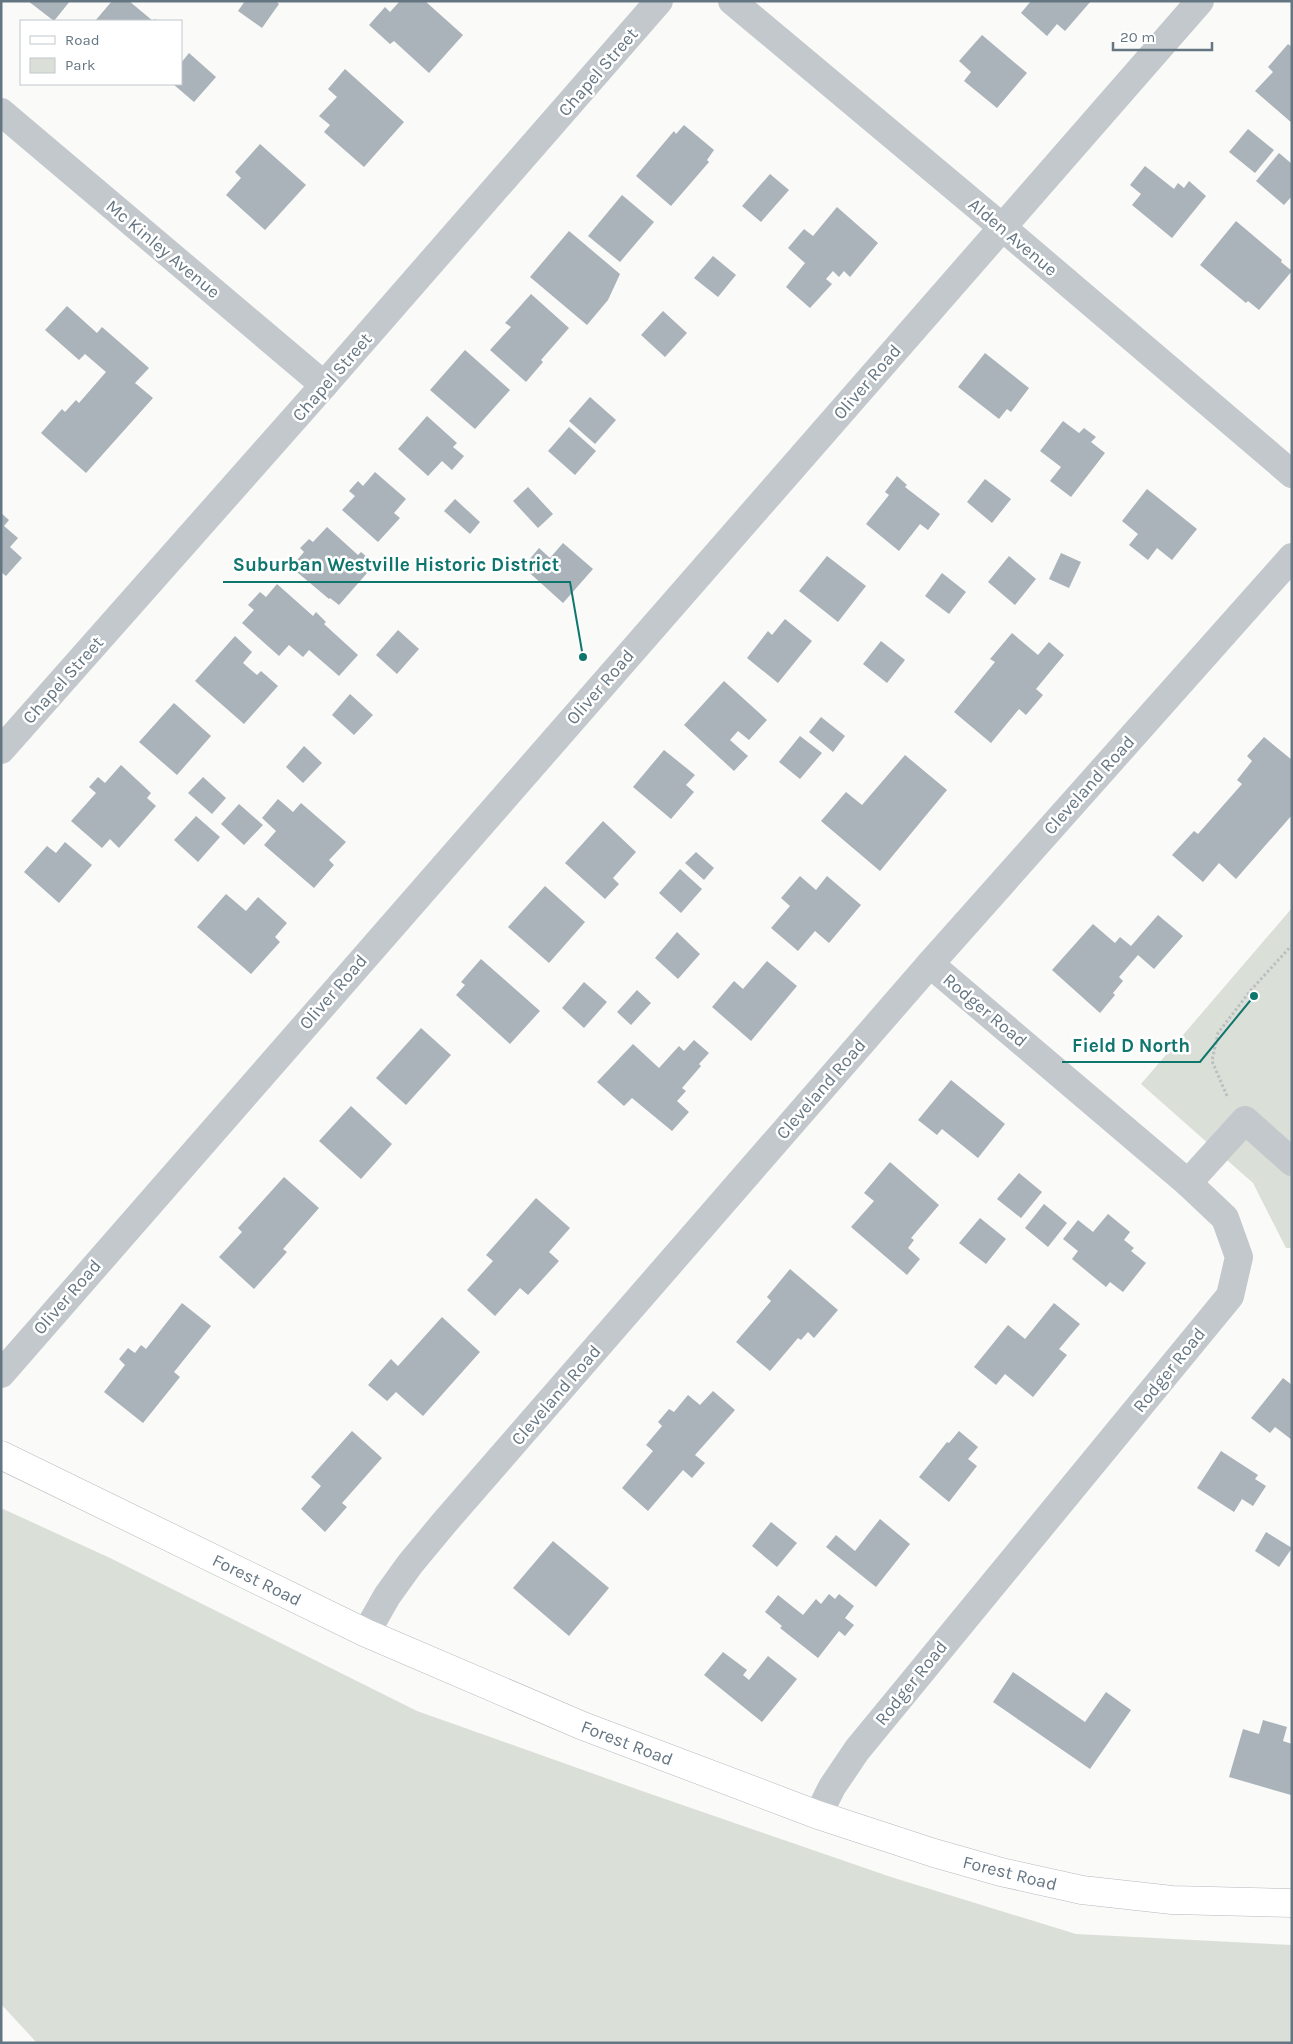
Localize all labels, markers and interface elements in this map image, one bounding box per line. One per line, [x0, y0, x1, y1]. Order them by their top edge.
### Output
legend [20, 20, 182, 85]
scale bar [1113, 20, 1212, 52]
street label: Chapel Street [554, 23, 643, 121]
text: 20 m [1120, 28, 1155, 46]
text: Road [65, 31, 100, 49]
text: Park [65, 56, 95, 74]
street label: Alden Avenue [964, 193, 1062, 281]
street label: Mc Kinley Avenue [101, 195, 225, 303]
street label: Chapel Street [288, 328, 377, 426]
street label: Oliver Road [828, 340, 906, 424]
callout: Suburban Westville Historic District [223, 548, 570, 582]
text: Suburban Westville Historic District [233, 554, 559, 576]
street label: Chapel Street [18, 631, 108, 728]
street label: Oliver Road [561, 645, 639, 729]
street label: Cleveland Road [1039, 731, 1139, 839]
street label: Oliver Road [294, 950, 372, 1034]
street label: Rodger Road [938, 968, 1032, 1052]
callout: Field D North [1062, 1028, 1200, 1062]
street label: Cleveland Road [771, 1034, 871, 1144]
text: Field D North [1072, 1035, 1190, 1057]
street label: Oliver Road [28, 1255, 106, 1339]
street label: Rodger Road [1128, 1323, 1210, 1417]
street label: Cleveland Road [506, 1340, 606, 1450]
street label: Forest Road [209, 1549, 305, 1611]
street label: Rodger Road [870, 1636, 952, 1730]
street label: Forest Road [578, 1715, 676, 1771]
street label: Forest Road [961, 1851, 1059, 1895]

